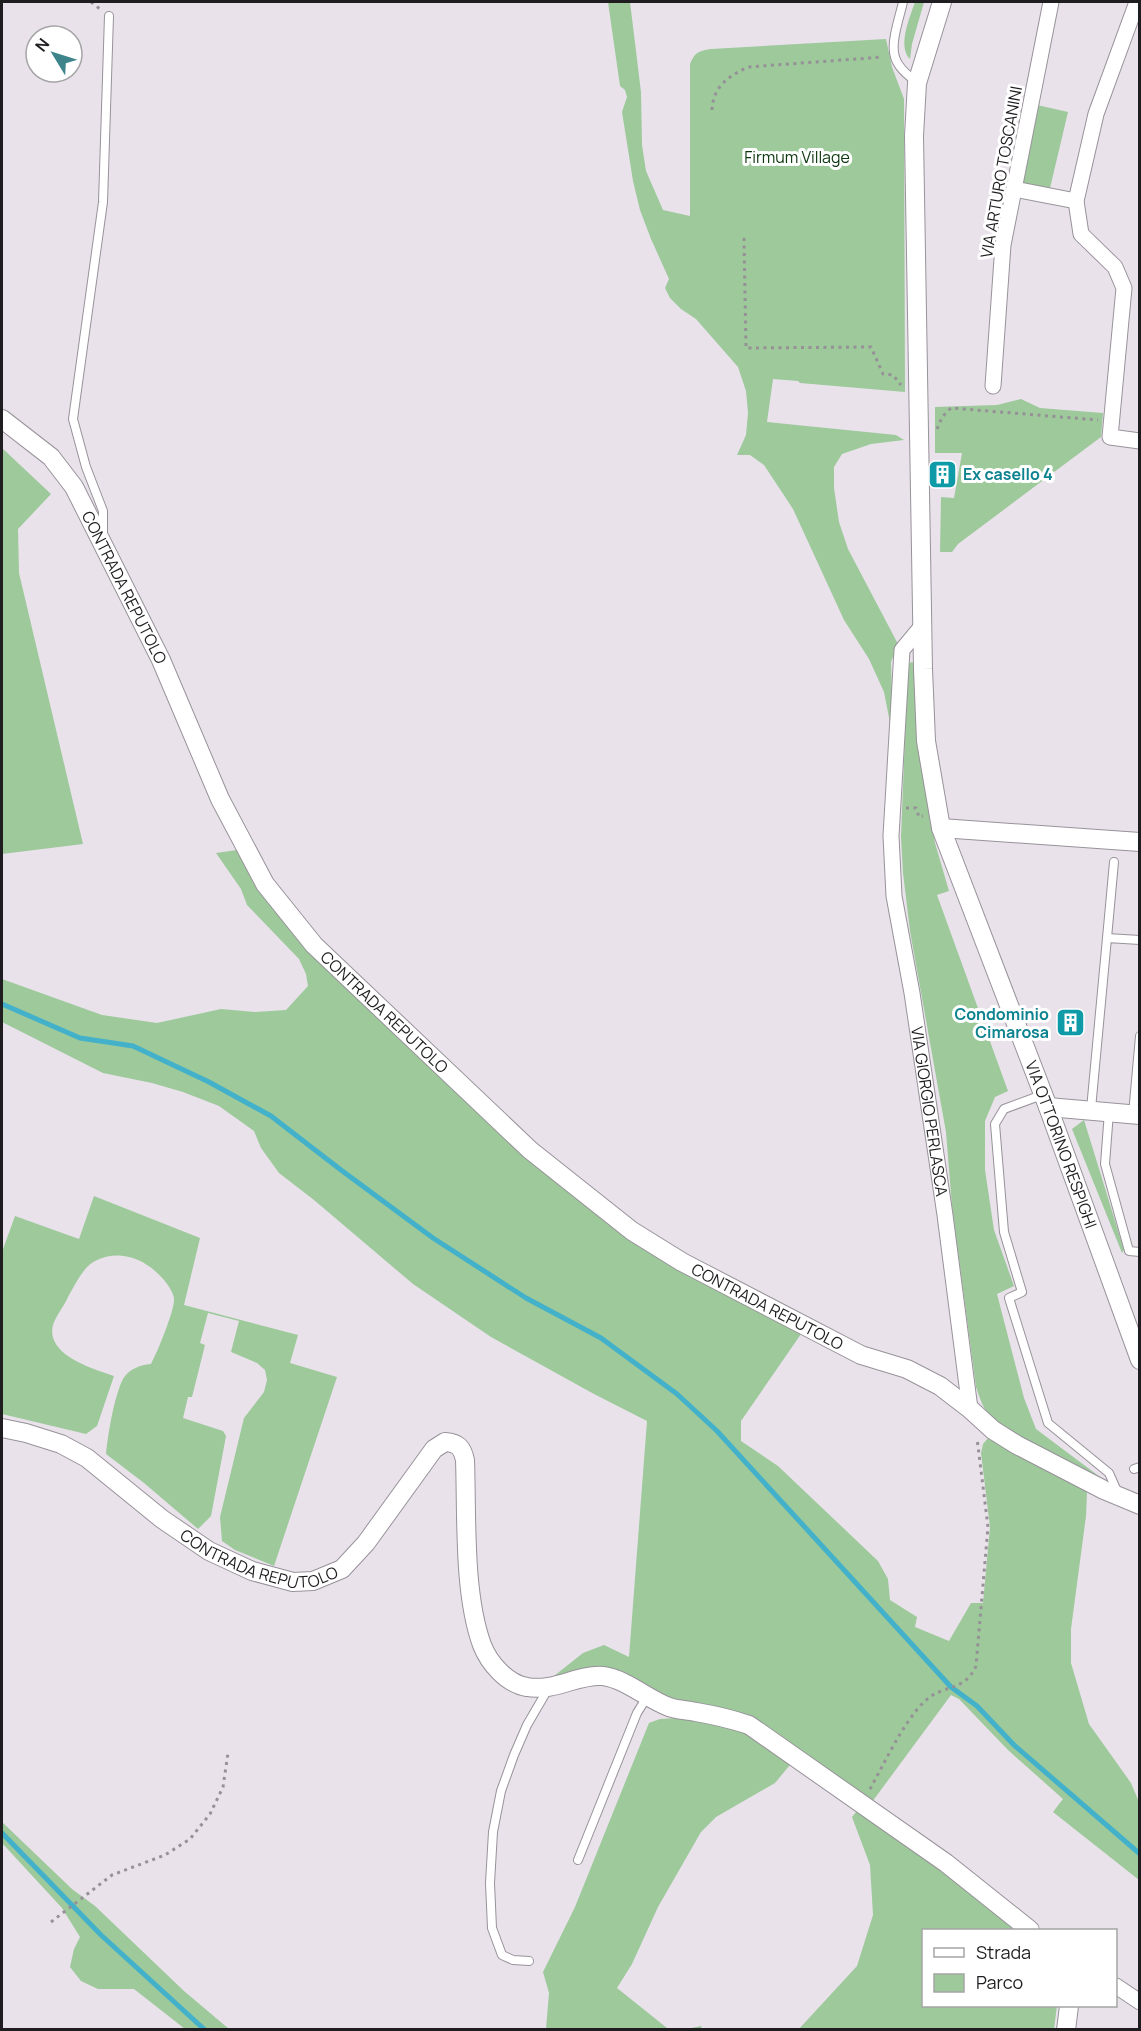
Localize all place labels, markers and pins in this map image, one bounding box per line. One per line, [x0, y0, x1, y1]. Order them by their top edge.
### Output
building icon: Ex casello 4 [926, 458, 958, 490]
place label: Ex casello 4 [963, 463, 1053, 485]
place label: Condominio Cimarosa [954, 1003, 1049, 1043]
building icon: Condominio Cimarosa [1054, 1007, 1086, 1039]

